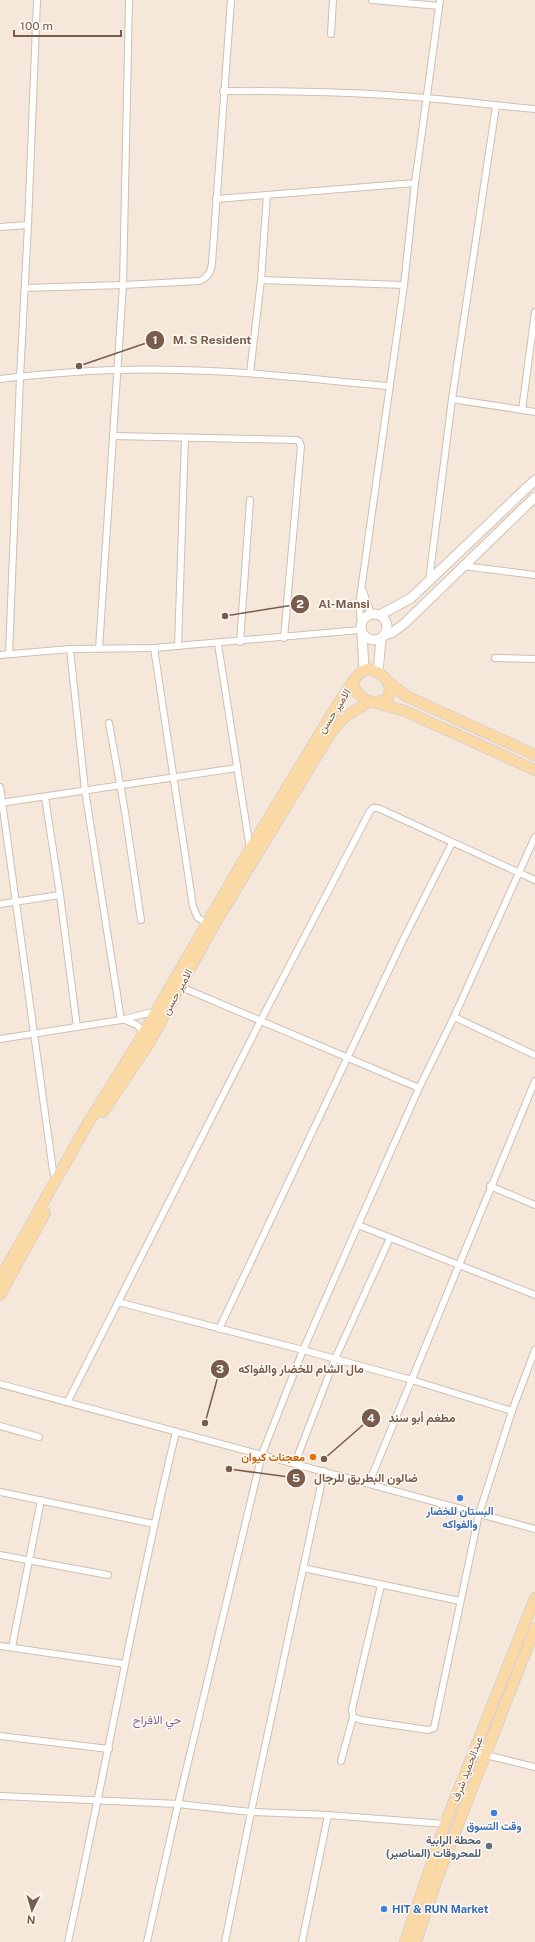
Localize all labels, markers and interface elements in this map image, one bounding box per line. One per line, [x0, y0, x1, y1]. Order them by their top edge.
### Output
scale bar [14, 12, 121, 38]
text: 100 m [20, 19, 53, 33]
callout: M. S Resident [145, 328, 259, 352]
text: 1 [152, 333, 158, 347]
text: M. S Resident [173, 333, 251, 347]
callout: Al-Mansi [290, 592, 377, 616]
text: 2 [296, 597, 304, 611]
text: Al-Mansi [318, 597, 370, 611]
street label: الامير حسن [315, 687, 354, 736]
street label: الامير حسن [159, 967, 195, 1017]
callout: مال الشام للخضار والفواكه [210, 1357, 372, 1381]
text: 3 [216, 1362, 224, 1376]
text: مال الشام للخضار والفواكه [238, 1362, 364, 1377]
callout: مطغم أبو سند [361, 1406, 464, 1430]
text: 4 [367, 1411, 375, 1425]
text: مطغم أبو سند [389, 1411, 456, 1426]
place label: معجنات كيوان [241, 1451, 305, 1464]
marker: معجنات كيوان [308, 1452, 318, 1462]
callout: ضالون البطريق للرجال [286, 1466, 426, 1490]
text: 5 [292, 1471, 300, 1485]
text: ضالون البطريق للرجال [314, 1471, 418, 1486]
marker: البستان للخضار والفواكه [455, 1493, 465, 1503]
place label: البستان للخضار والفواكه [425, 1505, 494, 1531]
district label: حي الافراح [133, 1713, 181, 1730]
street label: عبدالحميد شرف [449, 1734, 486, 1804]
marker: وقت التسوق [489, 1808, 499, 1818]
place label: وقت التسوق [466, 1820, 522, 1833]
place label: محطة الرابية للمحروقات (المناصير) [386, 1834, 481, 1860]
marker: محطة الرابية للمحروقات (المناصير) [484, 1841, 494, 1851]
north arrow [12, 1890, 52, 1930]
place label: HIT & RUN Market [392, 1903, 489, 1915]
marker: HIT & RUN Market [379, 1904, 389, 1914]
text: N [26, 1914, 36, 1926]

